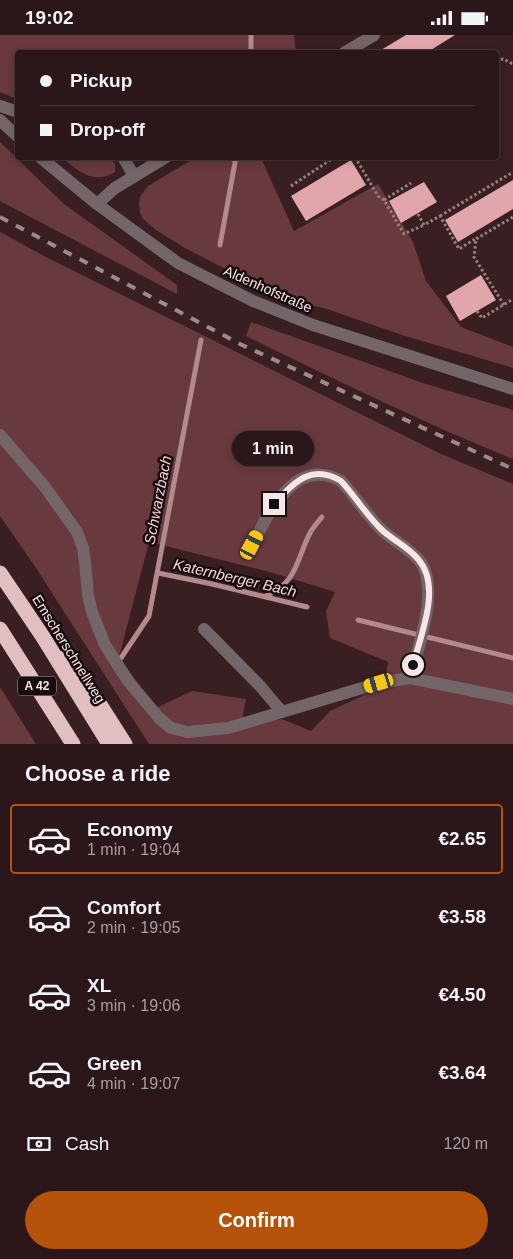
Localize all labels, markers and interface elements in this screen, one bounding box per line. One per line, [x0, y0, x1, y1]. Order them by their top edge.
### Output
text: 19:02 [25, 7, 74, 28]
text: Pickup [70, 70, 132, 91]
text: Drop-off [70, 119, 145, 140]
street label: Aldenhofstraße [221, 262, 315, 316]
callout: 1 min [233, 431, 315, 467]
text: 1 min [252, 440, 294, 457]
water label: Schwarzbach [141, 454, 174, 546]
route end [263, 493, 285, 515]
car [238, 528, 265, 562]
water label: Katernberger Bach [172, 555, 298, 600]
street label: Emscherschnellweg [29, 592, 109, 706]
route start [402, 654, 424, 676]
car [362, 671, 395, 695]
road number: A 42 [18, 676, 56, 695]
text: Choose a ride [25, 761, 170, 786]
icon: car [27, 817, 72, 862]
text: Economy [87, 819, 173, 840]
text: €2.65 [438, 828, 486, 849]
text: 1 min · 19:04 [87, 841, 180, 858]
icon: car [27, 895, 72, 940]
text: Comfort [87, 897, 161, 918]
text: €3.58 [438, 906, 486, 927]
text: 2 min · 19:05 [87, 919, 180, 936]
icon: car [27, 973, 72, 1018]
text: XL [87, 975, 111, 996]
text: €4.50 [438, 984, 486, 1005]
text: 3 min · 19:06 [87, 997, 180, 1014]
icon: car [27, 1051, 72, 1096]
text: Green [87, 1053, 142, 1074]
text: €3.64 [438, 1062, 486, 1083]
text: 4 min · 19:07 [87, 1075, 180, 1092]
icon: cash [25, 1130, 53, 1158]
text: Cash [65, 1133, 109, 1154]
text: 120 m [444, 1135, 488, 1152]
button: Confirm [25, 1191, 488, 1249]

